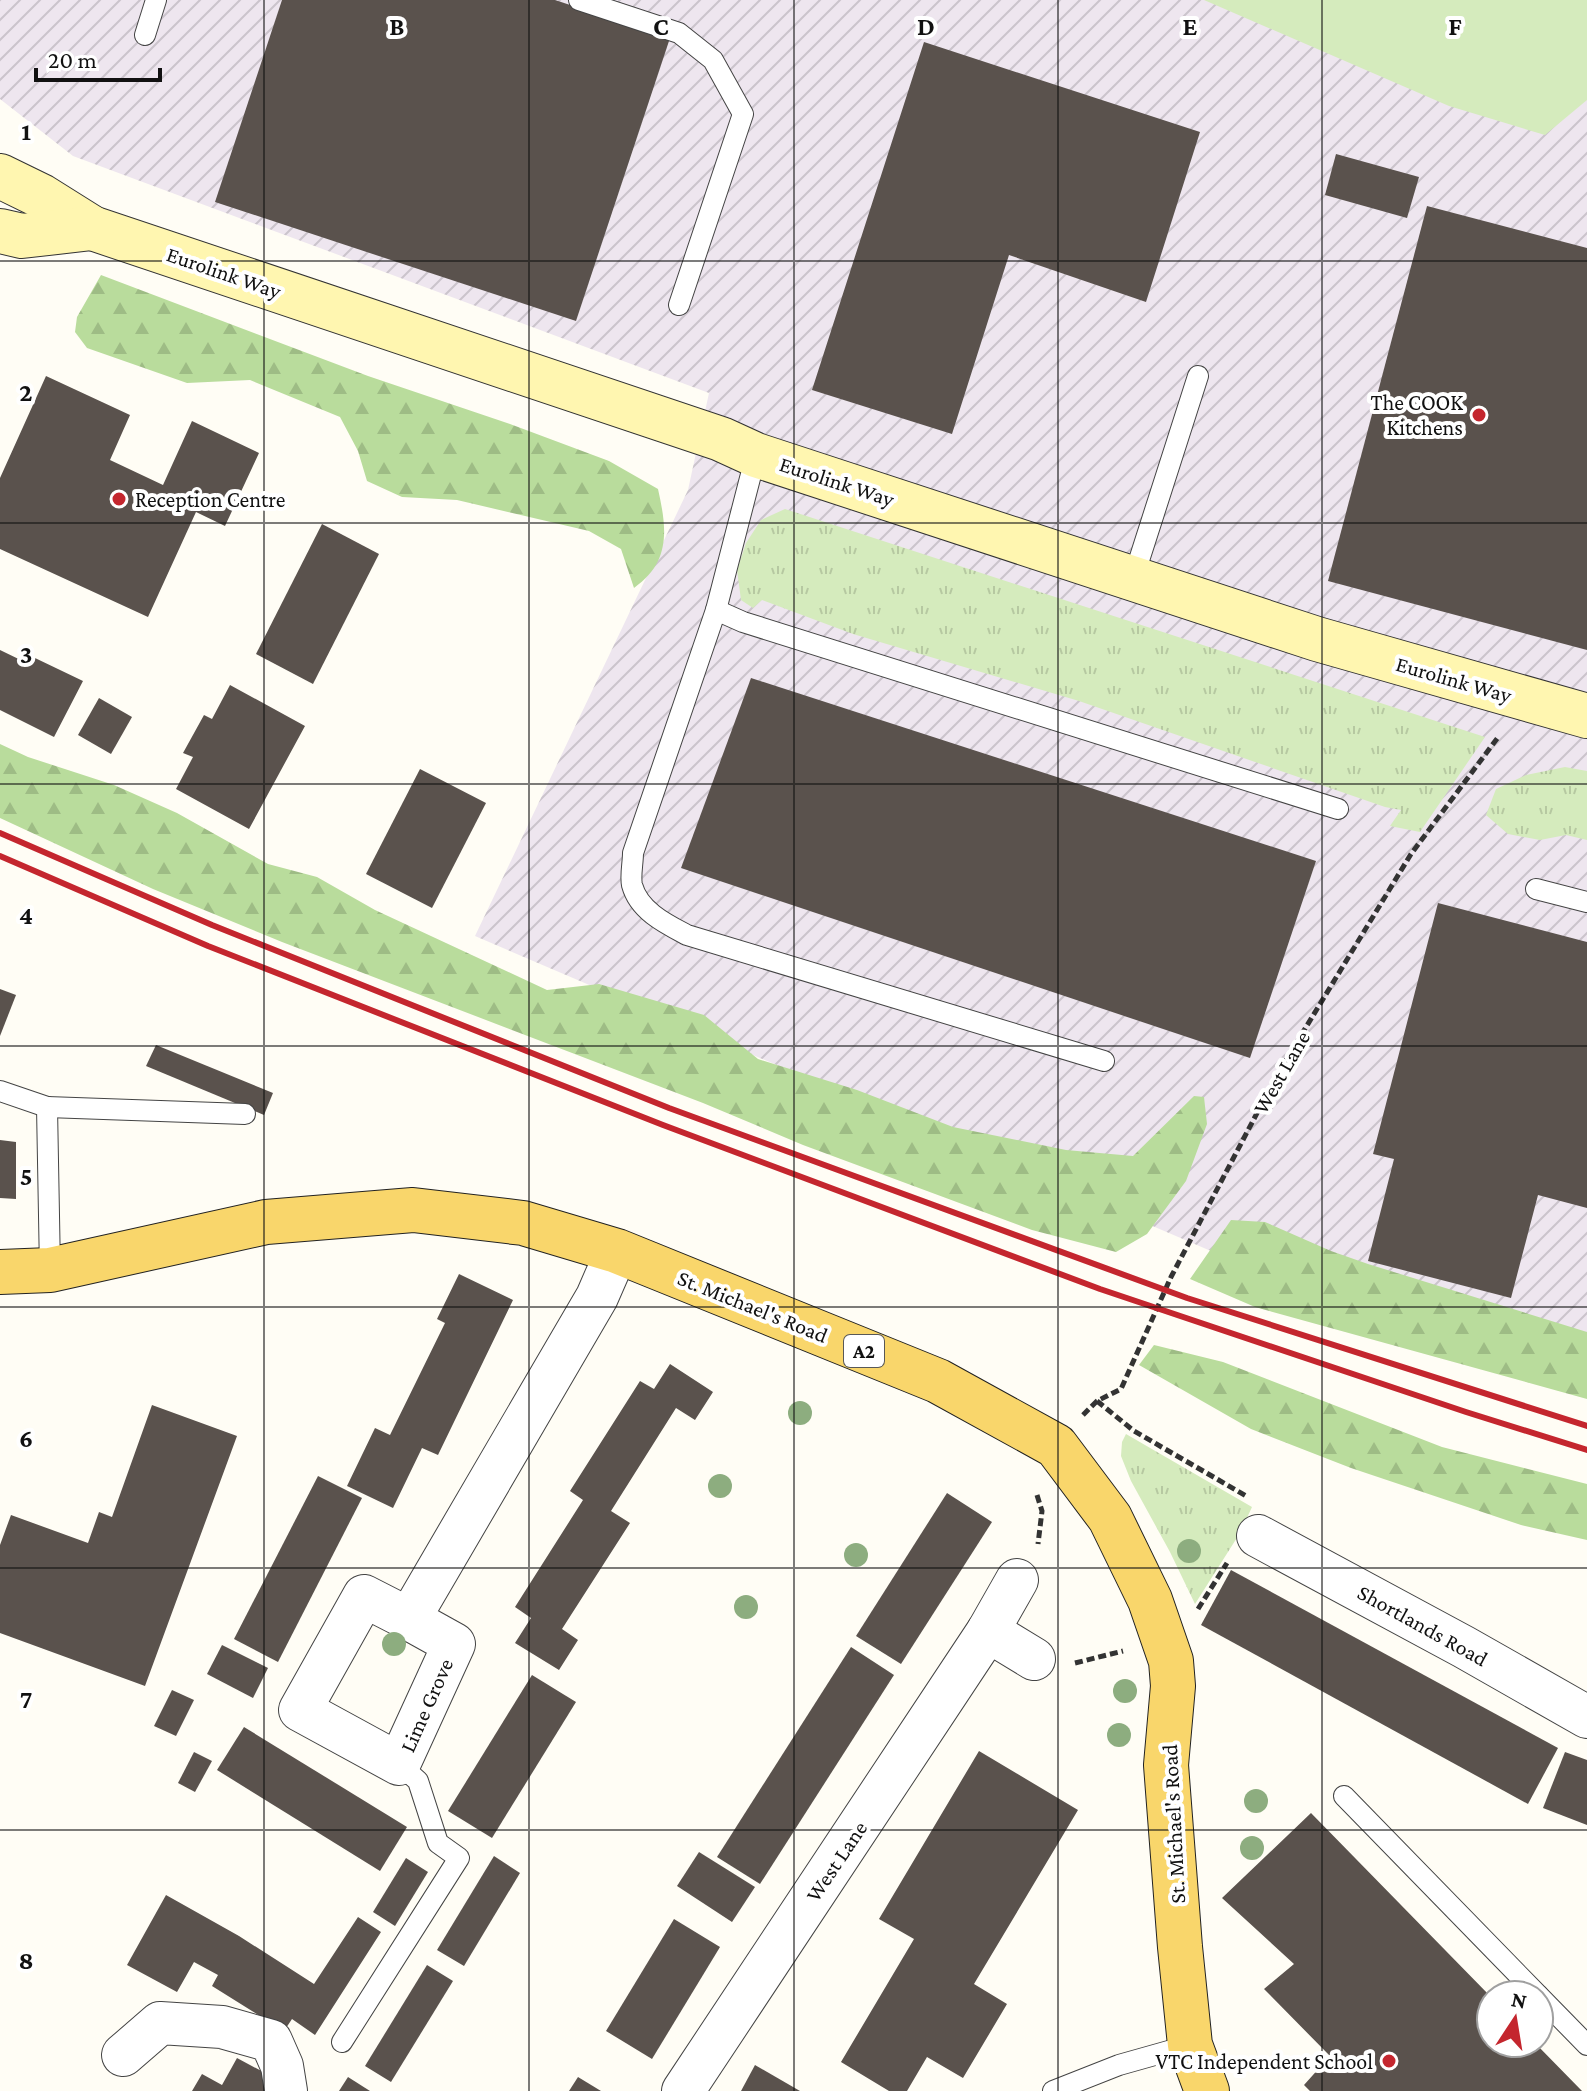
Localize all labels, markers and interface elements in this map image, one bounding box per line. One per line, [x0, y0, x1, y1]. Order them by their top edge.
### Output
text: B [389, 12, 405, 41]
text: C [653, 12, 669, 41]
text: D [917, 12, 935, 41]
text: E [1183, 12, 1198, 41]
text: F [1448, 12, 1462, 41]
scale bar [36, 32, 160, 82]
text: 20 m [48, 46, 97, 73]
text: 1 [21, 117, 31, 146]
street label: Eurolink Way [163, 241, 285, 304]
text: 2 [19, 378, 33, 407]
place label: The COOK Kitchens [1370, 390, 1463, 440]
marker: The COOK Kitchens [1470, 406, 1488, 424]
street label: Eurolink Way [776, 451, 898, 512]
place label: Reception Centre [135, 487, 285, 512]
marker: Reception Centre [110, 490, 128, 508]
text: 3 [20, 640, 32, 669]
street label: Eurolink Way [1393, 651, 1515, 708]
text: 4 [19, 901, 33, 930]
street label: West Lane [1248, 1026, 1315, 1118]
text: 5 [20, 1162, 32, 1191]
street label: St. Michael's Road [674, 1265, 832, 1348]
road number: A2 [844, 1335, 884, 1367]
text: 6 [19, 1424, 33, 1453]
street label: Shortlands Road [1353, 1579, 1493, 1672]
street label: Lime Grove [395, 1654, 458, 1756]
text: 7 [20, 1685, 32, 1714]
street label: St. Michael's Road [1157, 1743, 1190, 1904]
street label: West Lane [800, 1816, 872, 1906]
text: 8 [18, 1946, 34, 1975]
north arrow [1475, 1979, 1555, 2059]
text: N [1509, 1986, 1529, 2014]
place label: VTC Independent School [1156, 2049, 1373, 2074]
marker: VTC Independent School [1380, 2052, 1398, 2070]

